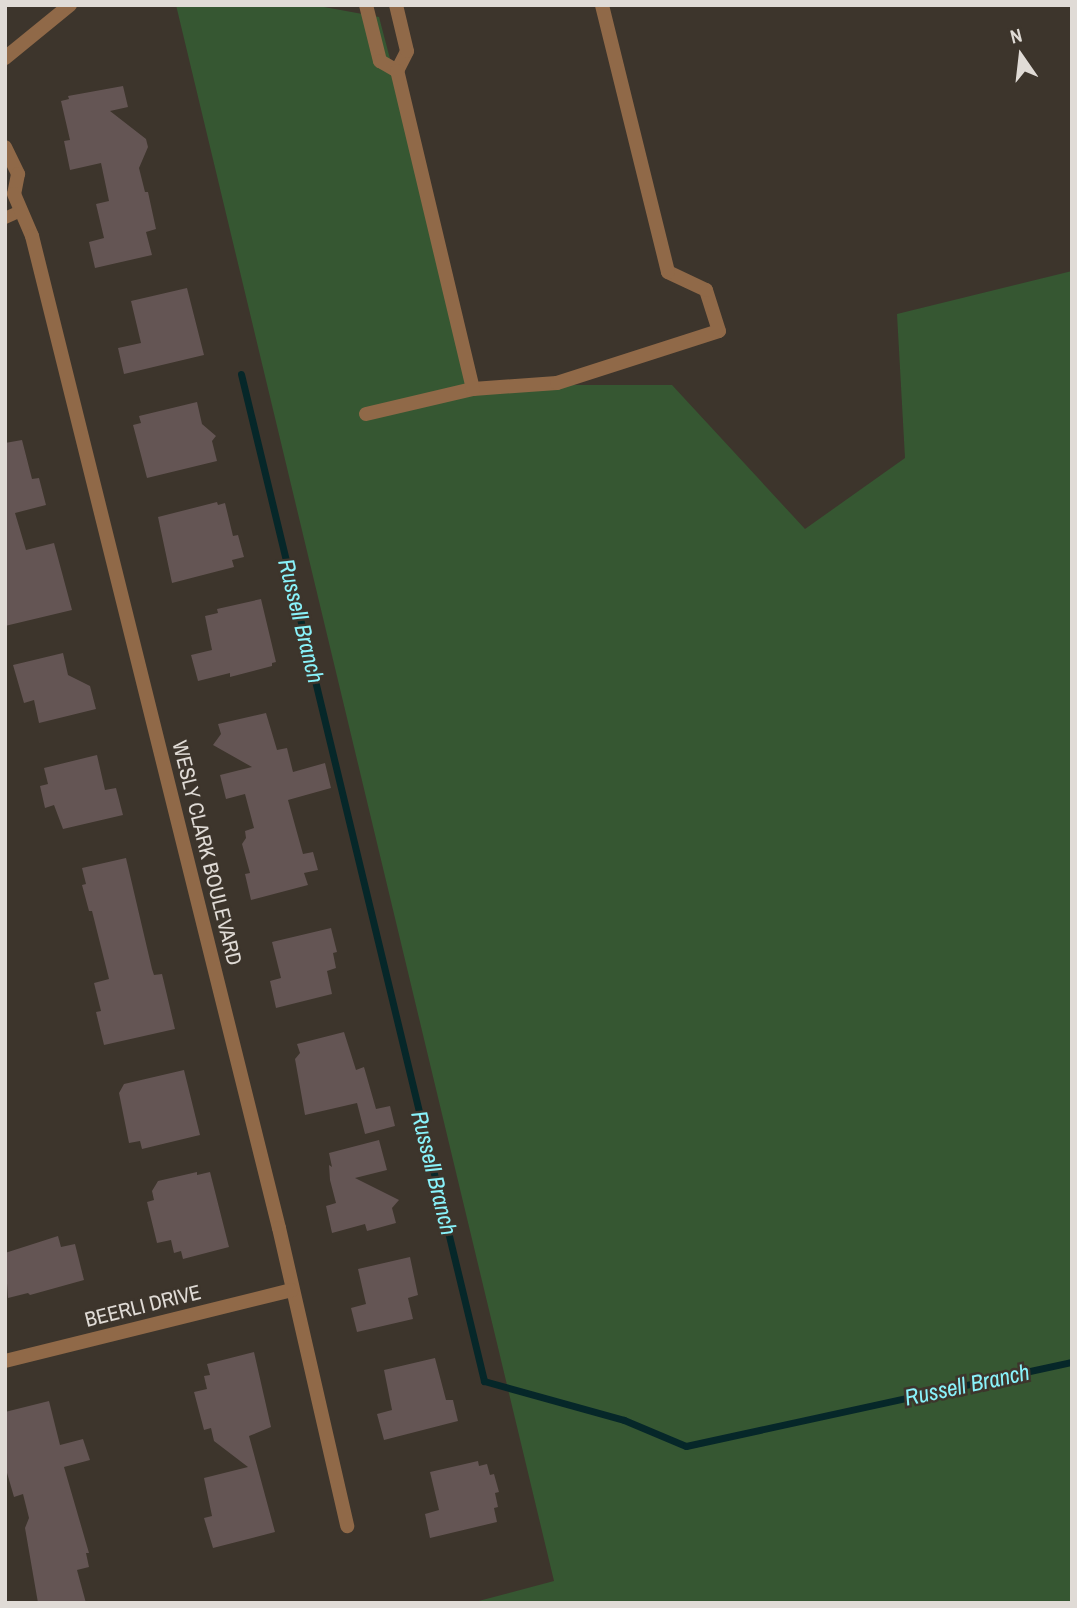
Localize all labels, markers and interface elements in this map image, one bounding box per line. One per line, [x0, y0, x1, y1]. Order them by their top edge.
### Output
north arrow [986, 21, 1056, 91]
text: N [1007, 22, 1025, 50]
water label: Russell Branch [272, 556, 330, 686]
street label: WESLY CLARK BOULEVARD [167, 738, 247, 968]
water label: Russell Branch [405, 1108, 463, 1238]
street label: BEERLI DRIVE [82, 1279, 204, 1333]
water label: Russell Branch [902, 1358, 1032, 1412]

